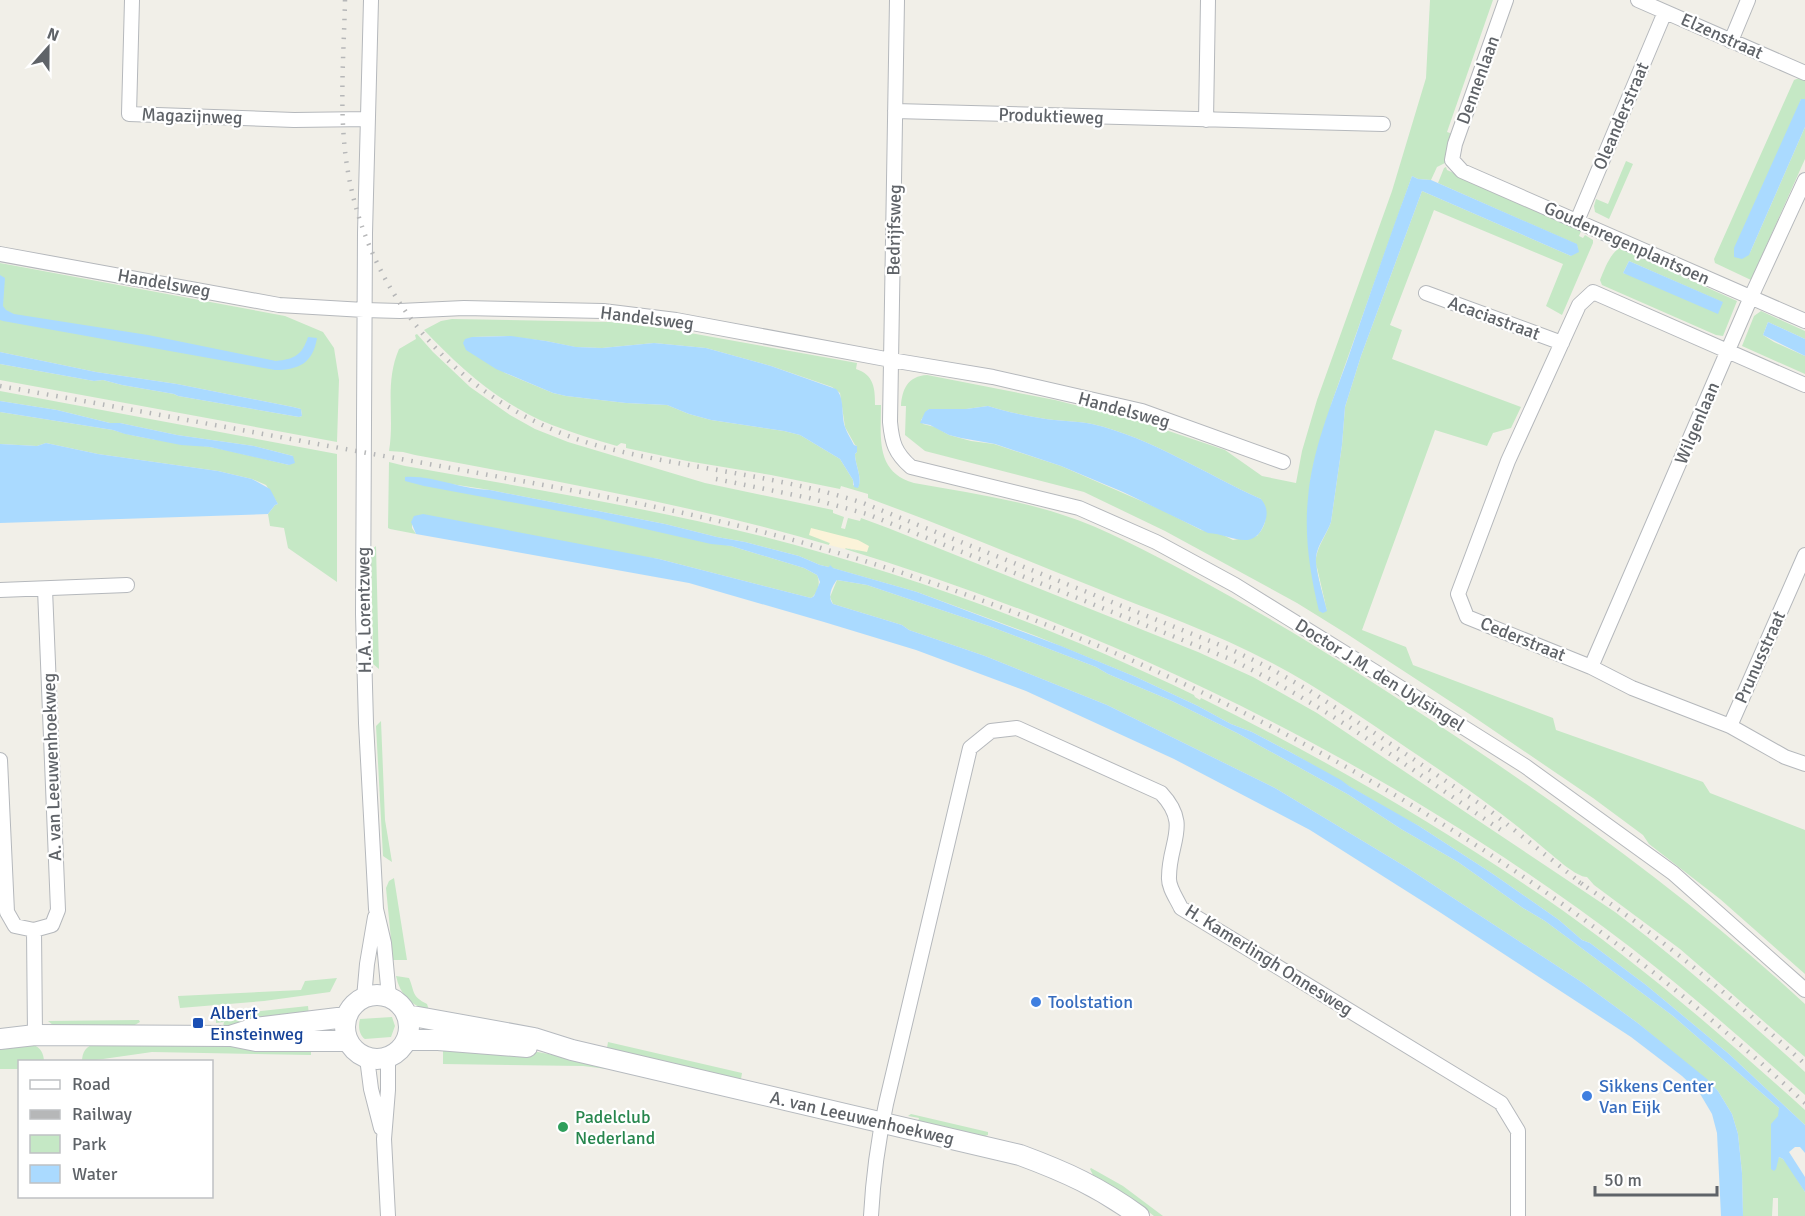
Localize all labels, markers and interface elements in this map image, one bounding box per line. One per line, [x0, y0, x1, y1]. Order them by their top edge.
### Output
street label: Elzenstraat [1678, 8, 1766, 64]
north arrow [18, 18, 78, 78]
text: N [44, 24, 62, 46]
street label: Dennenlaan [1452, 33, 1504, 127]
street label: Oleanderstraat [1588, 59, 1654, 173]
street label: Magazijnweg [141, 103, 243, 129]
street label: Produktieweg [998, 103, 1104, 129]
street label: Bedrijfsweg [882, 184, 906, 276]
street label: Goudenregenplantsoen [1541, 197, 1713, 289]
street label: Handelsweg [116, 264, 212, 302]
street label: Acaciastraat [1445, 291, 1543, 345]
street label: Handelsweg [599, 301, 695, 335]
street label: Wilgenlaan [1670, 379, 1724, 467]
street label: Handelsweg [1076, 387, 1172, 433]
street label: H.A. Lorentzweg [352, 547, 376, 673]
street label: Prunusstraat [1730, 607, 1790, 707]
street label: Cederstraat [1477, 612, 1569, 666]
street label: Doctor J.M. den Uylsingel [1291, 614, 1469, 736]
street label: A. van Leeuwenhoekweg [38, 673, 66, 861]
street label: H. Kamerlingh Onnesweg [1181, 899, 1357, 1021]
place label: Toolstation [1048, 991, 1133, 1013]
marker: Toolstation [1029, 995, 1043, 1009]
place label: Albert Einsteinweg [210, 1002, 304, 1045]
marker: Albert Einsteinweg [191, 1016, 205, 1030]
legend [18, 1060, 213, 1198]
text: Road [72, 1073, 111, 1095]
place label: Sikkens Center Van Eijk [1599, 1075, 1714, 1118]
street label: A. van Leeuwenhoekweg [768, 1086, 956, 1150]
marker: Sikkens Center Van Eijk [1580, 1089, 1594, 1103]
text: Railway [72, 1103, 133, 1125]
place label: Padelclub Nederland [575, 1106, 655, 1149]
marker: Padelclub Nederland [556, 1120, 570, 1134]
text: Park [72, 1133, 107, 1155]
scale bar [1595, 1159, 1716, 1197]
text: Water [72, 1163, 118, 1185]
text: 50 m [1604, 1169, 1642, 1191]

